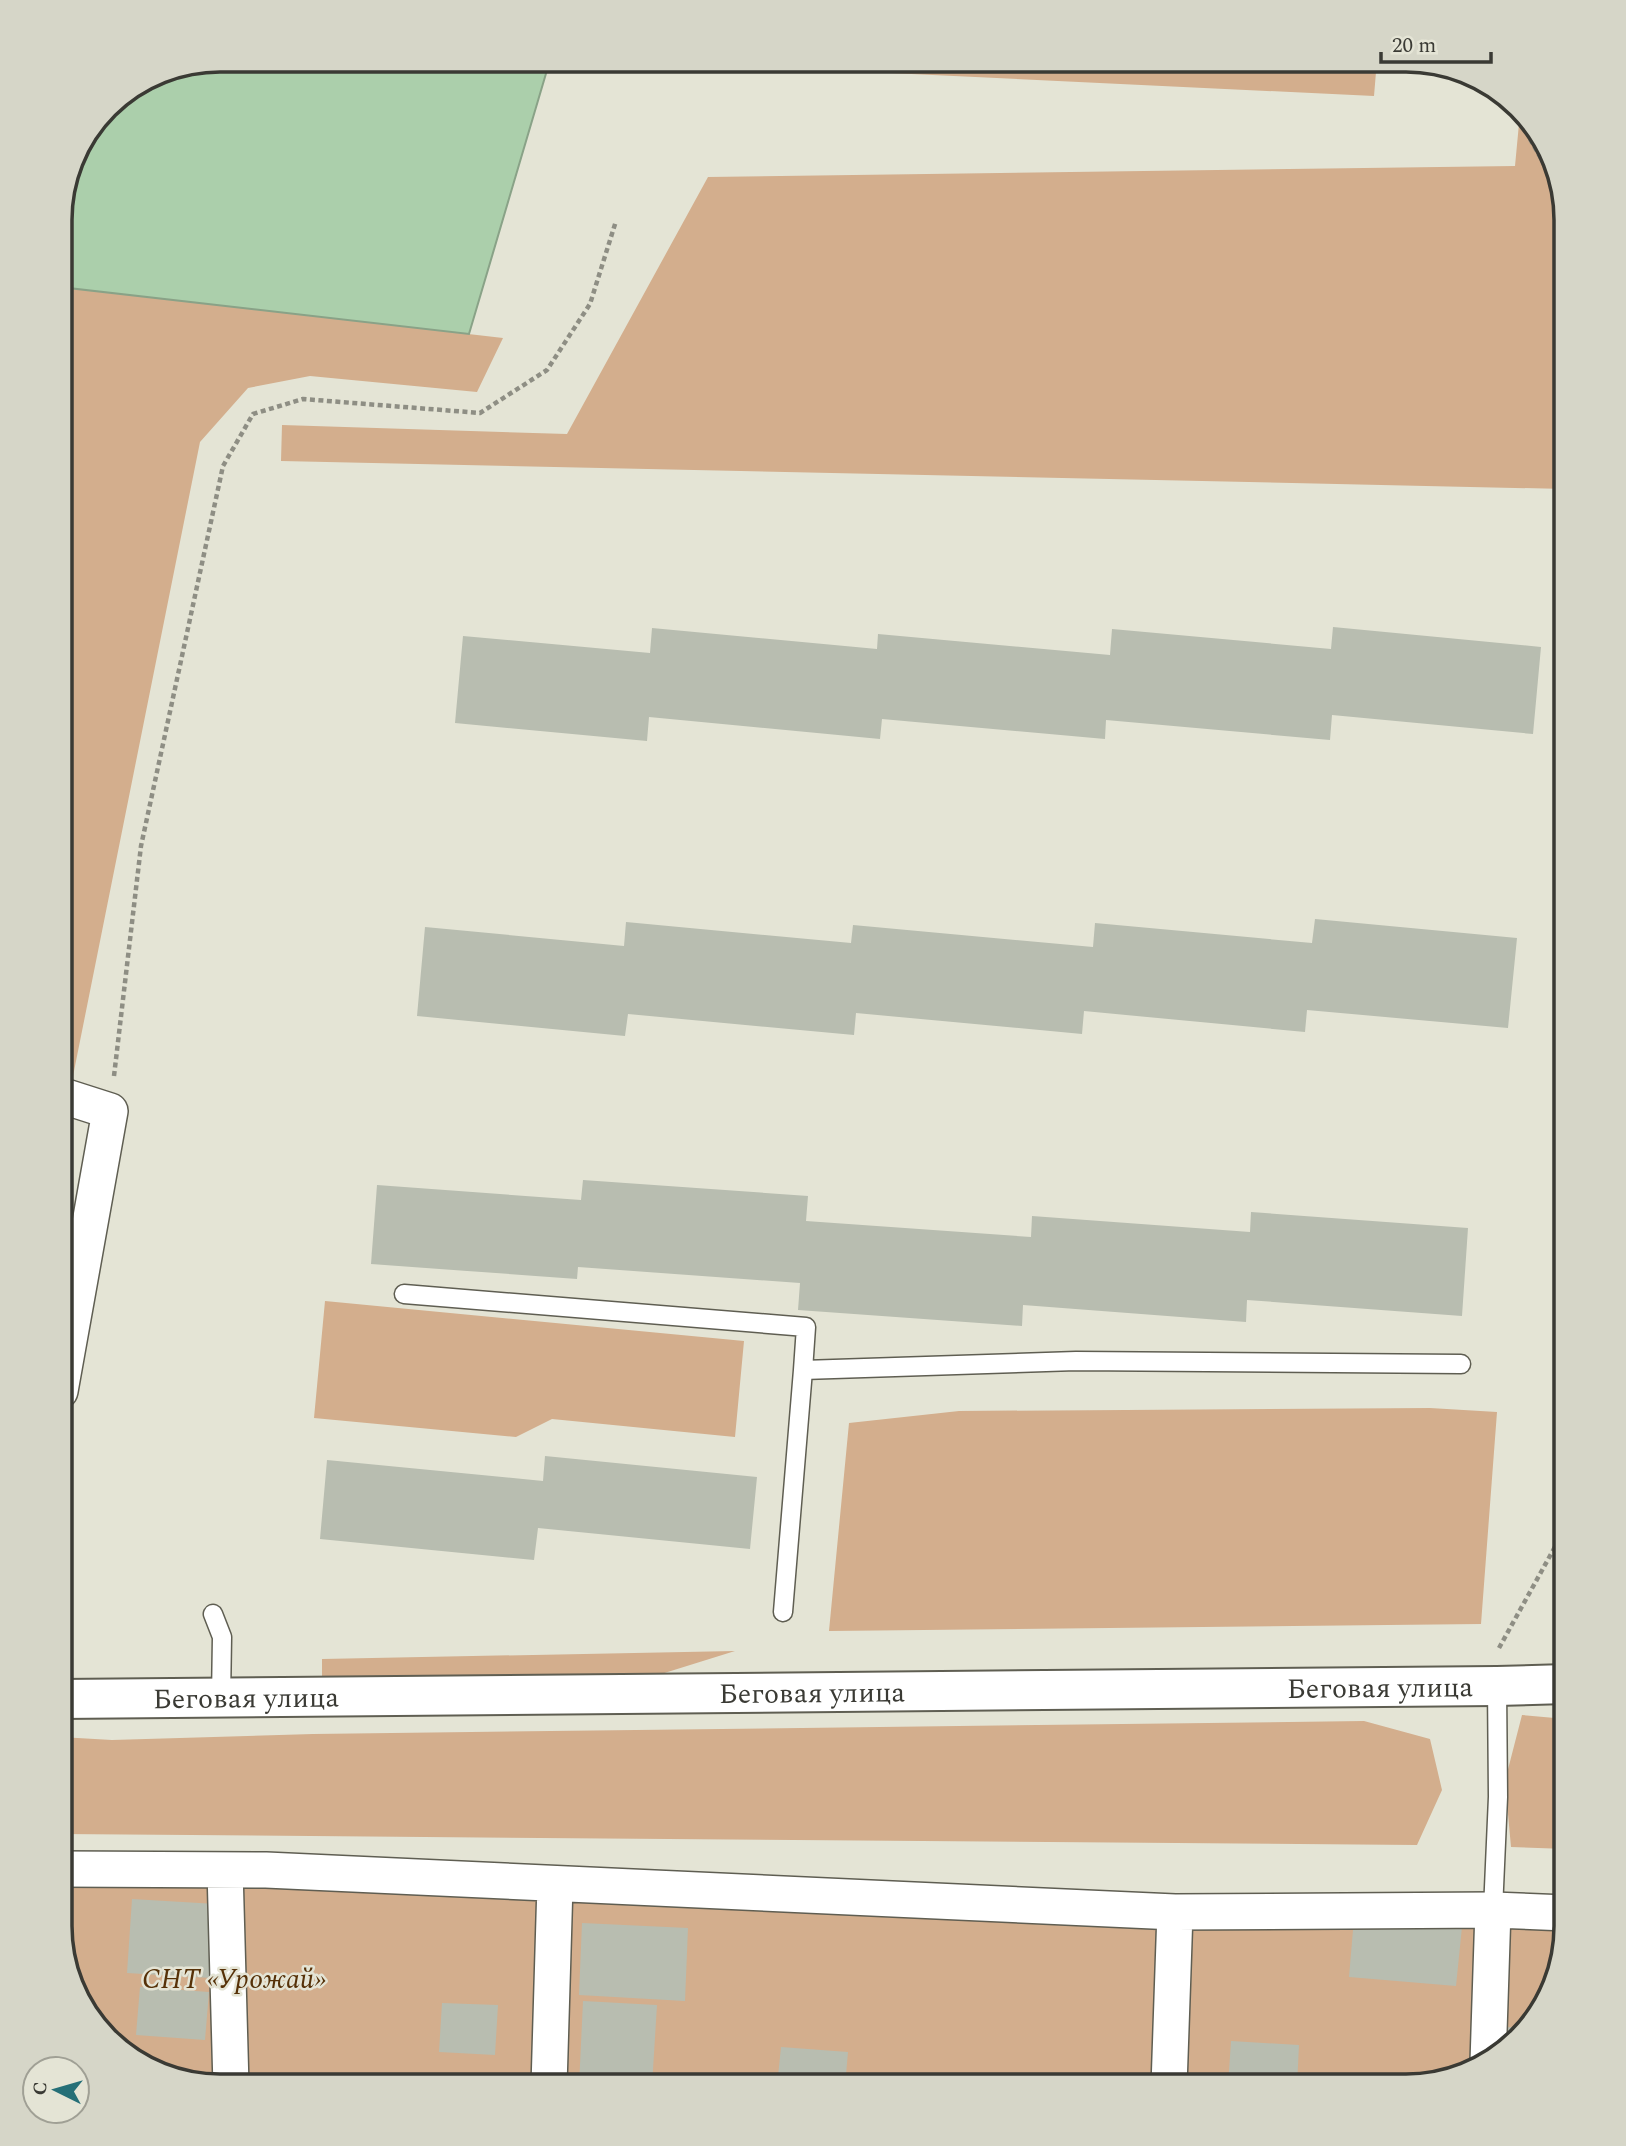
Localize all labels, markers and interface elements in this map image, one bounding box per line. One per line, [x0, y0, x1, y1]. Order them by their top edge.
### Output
scale bar [1381, 21, 1491, 65]
text: 20 m [1392, 30, 1436, 62]
street label: Беговая улица [1287, 1666, 1474, 1711]
street label: Беговая улица [719, 1671, 906, 1716]
street label: Беговая улица [153, 1676, 340, 1721]
park label: СНТ «Урожай» [142, 1958, 326, 2001]
north arrow [21, 2055, 91, 2125]
text: С [26, 2081, 56, 2097]

